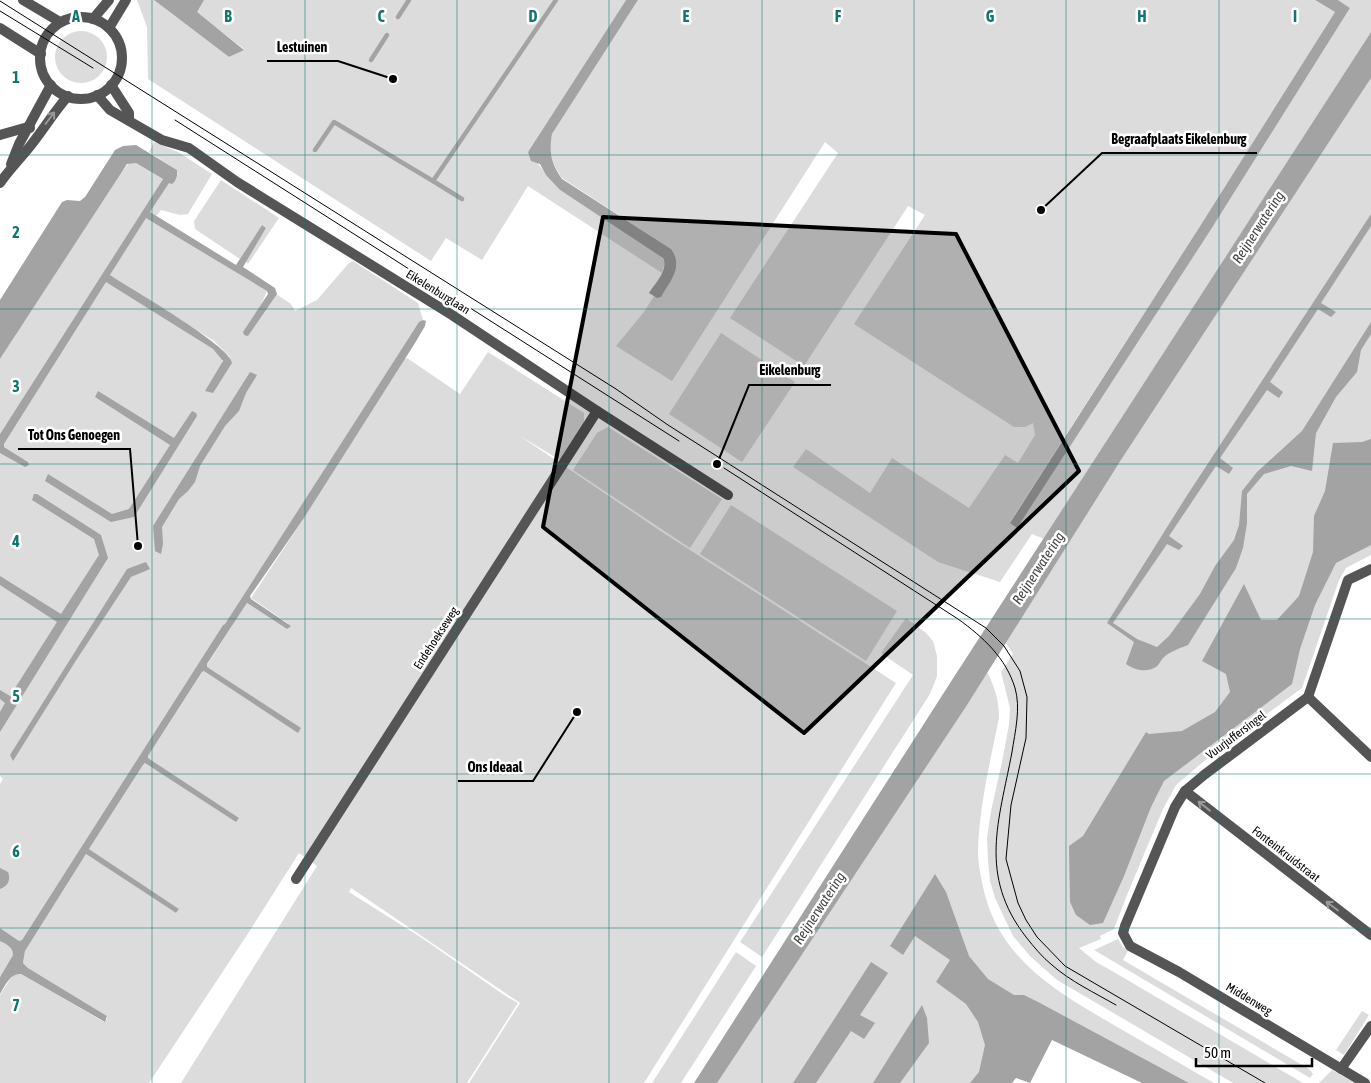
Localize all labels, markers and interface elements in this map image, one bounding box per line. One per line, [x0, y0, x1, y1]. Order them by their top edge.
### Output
text: A [71, 7, 80, 25]
text: B [224, 7, 232, 25]
text: C [377, 7, 385, 25]
text: D [529, 7, 538, 25]
text: E [683, 7, 690, 25]
text: F [835, 7, 842, 25]
text: G [986, 7, 995, 25]
text: H [1137, 7, 1147, 25]
text: I [1293, 7, 1297, 25]
callout: Lestuinen [267, 32, 338, 61]
text: Lestuinen [277, 39, 328, 55]
text: 1 [12, 68, 20, 86]
one-way arrow [45, 111, 55, 125]
callout: Begraafplaats Eikelenburg [1102, 124, 1257, 153]
text: Begraafplaats Eikelenburg [1111, 131, 1248, 147]
water label: Reijnerwatering [1229, 188, 1287, 266]
text: 2 [12, 223, 20, 241]
street label: Eikelenburglaan [403, 267, 473, 317]
callout: Eikelenburg [749, 356, 831, 385]
text: Eikelenburg [759, 362, 822, 378]
text: 3 [12, 377, 20, 395]
callout: Tot Ons Genoegen [18, 420, 130, 449]
text: Tot Ons Genoegen [28, 427, 120, 443]
water label: Reijnerwatering [1009, 529, 1067, 607]
text: 4 [11, 532, 20, 550]
street label: Endehoekseweg [411, 604, 462, 672]
text: 5 [12, 687, 20, 705]
street label: Vuurjuffersingel [1203, 707, 1269, 762]
callout: Ons Ideaal [458, 752, 533, 781]
text: Ons Ideaal [467, 759, 523, 775]
one-way arrow [1198, 800, 1211, 811]
street label: Fonteinkruidstraat [1249, 823, 1323, 885]
text: 6 [12, 842, 20, 860]
water label: Reijnerwatering [790, 869, 848, 947]
one-way arrow [1325, 901, 1339, 911]
street label: Middenweg [1223, 980, 1275, 1019]
text: 7 [12, 996, 20, 1014]
scale bar [1196, 1036, 1312, 1068]
text: 50 m [1204, 1044, 1231, 1061]

